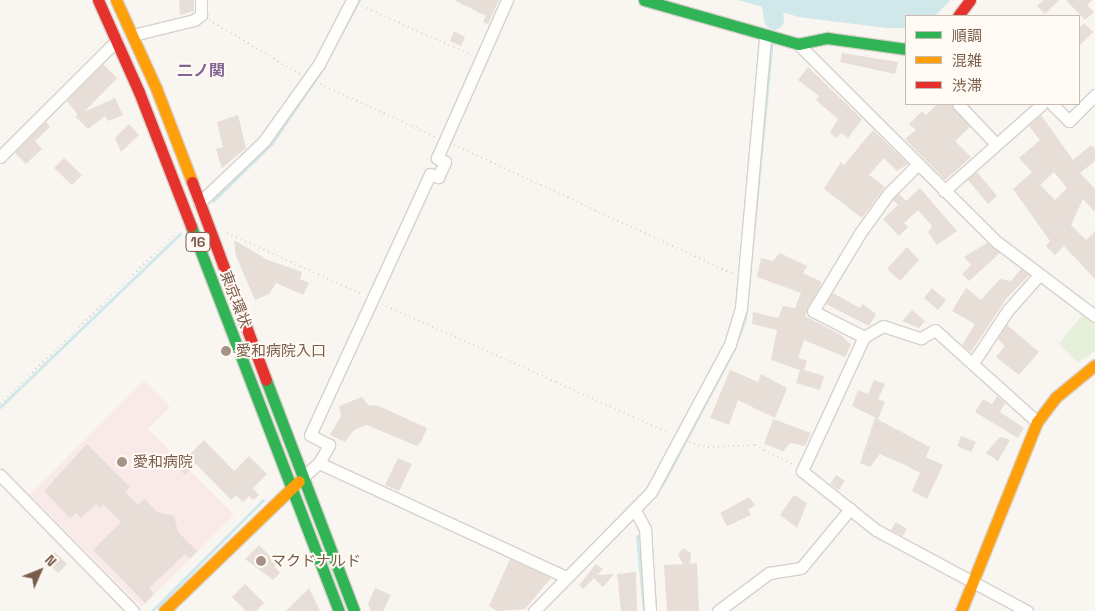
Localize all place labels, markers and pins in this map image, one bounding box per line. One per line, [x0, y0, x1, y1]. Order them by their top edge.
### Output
place label: 愛和病院入口 [236, 342, 326, 360]
marker: 愛和病院入口 [220, 345, 232, 357]
place label: 愛和病院 [133, 453, 193, 471]
marker: 愛和病院 [115, 455, 129, 469]
place label: マクドナルド [271, 552, 361, 570]
marker: マクドナルド [255, 555, 267, 567]

